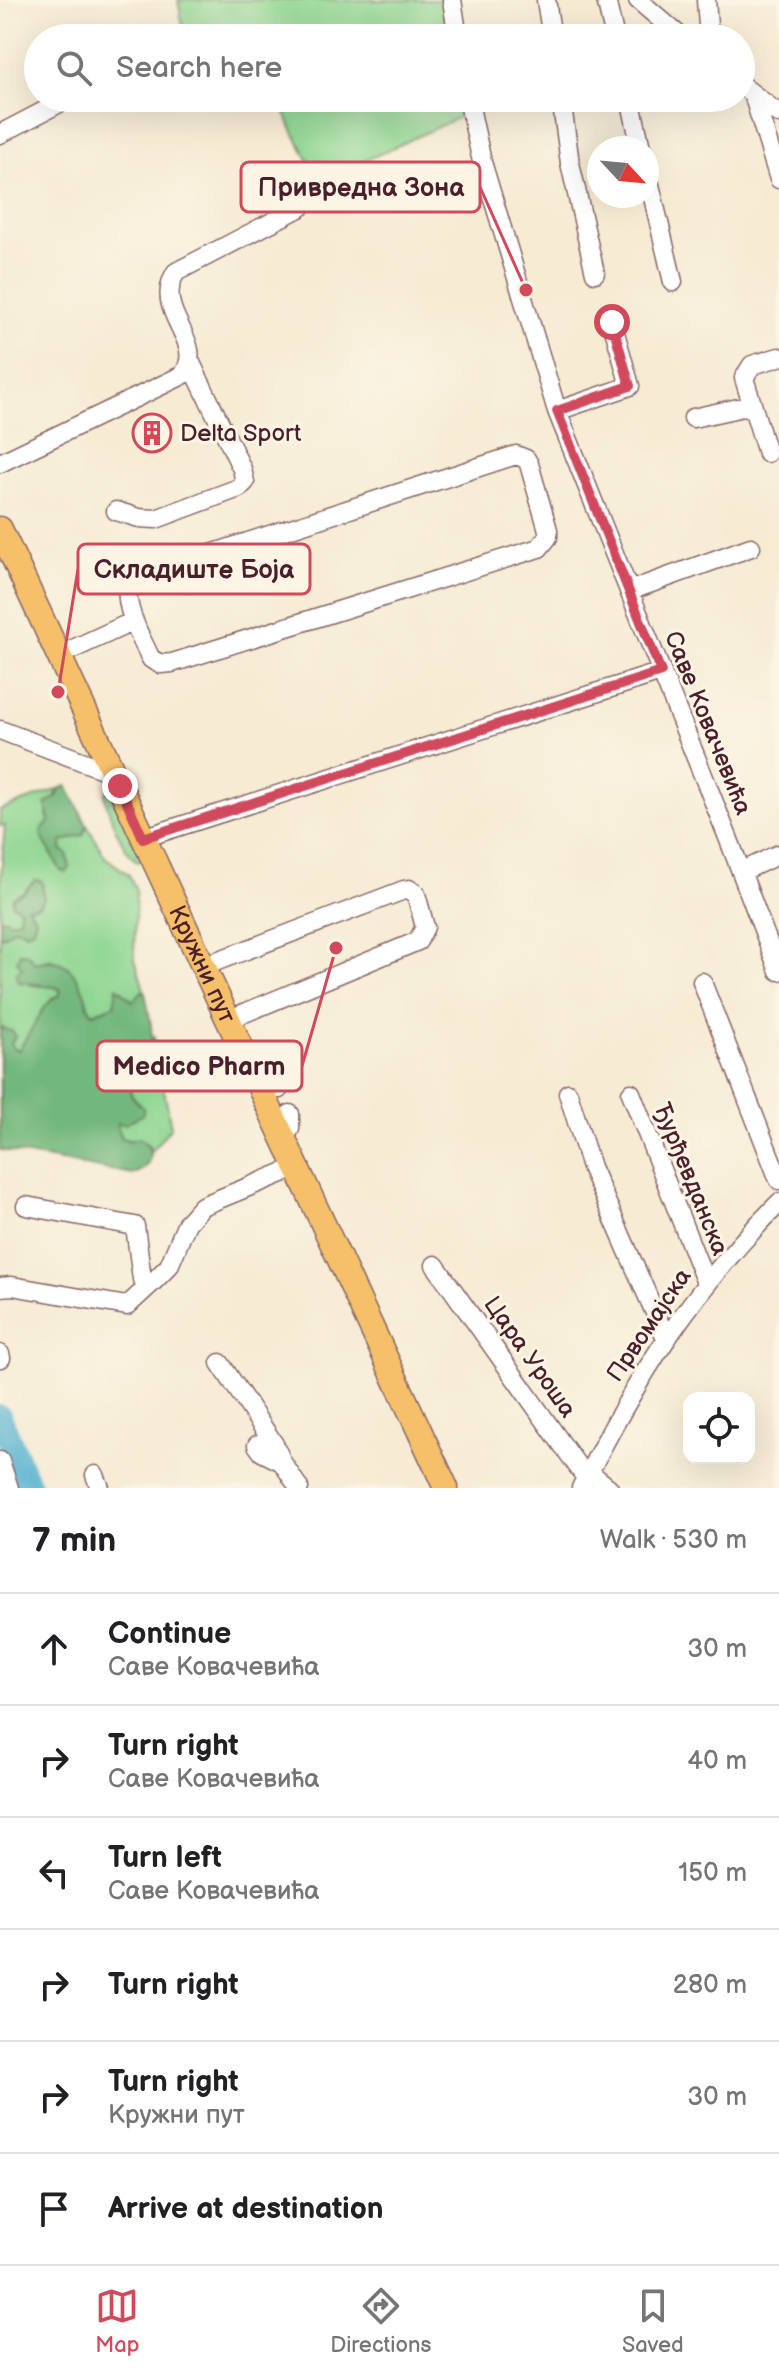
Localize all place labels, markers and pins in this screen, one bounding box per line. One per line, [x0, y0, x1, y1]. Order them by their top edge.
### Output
callout: Привредна Зона [241, 162, 480, 212]
building icon: Delta Sport [131, 412, 173, 454]
place label: Delta Sport [180, 419, 302, 448]
callout: Складиште Боја [78, 544, 310, 594]
callout: Medico Pharm [97, 1041, 302, 1091]

